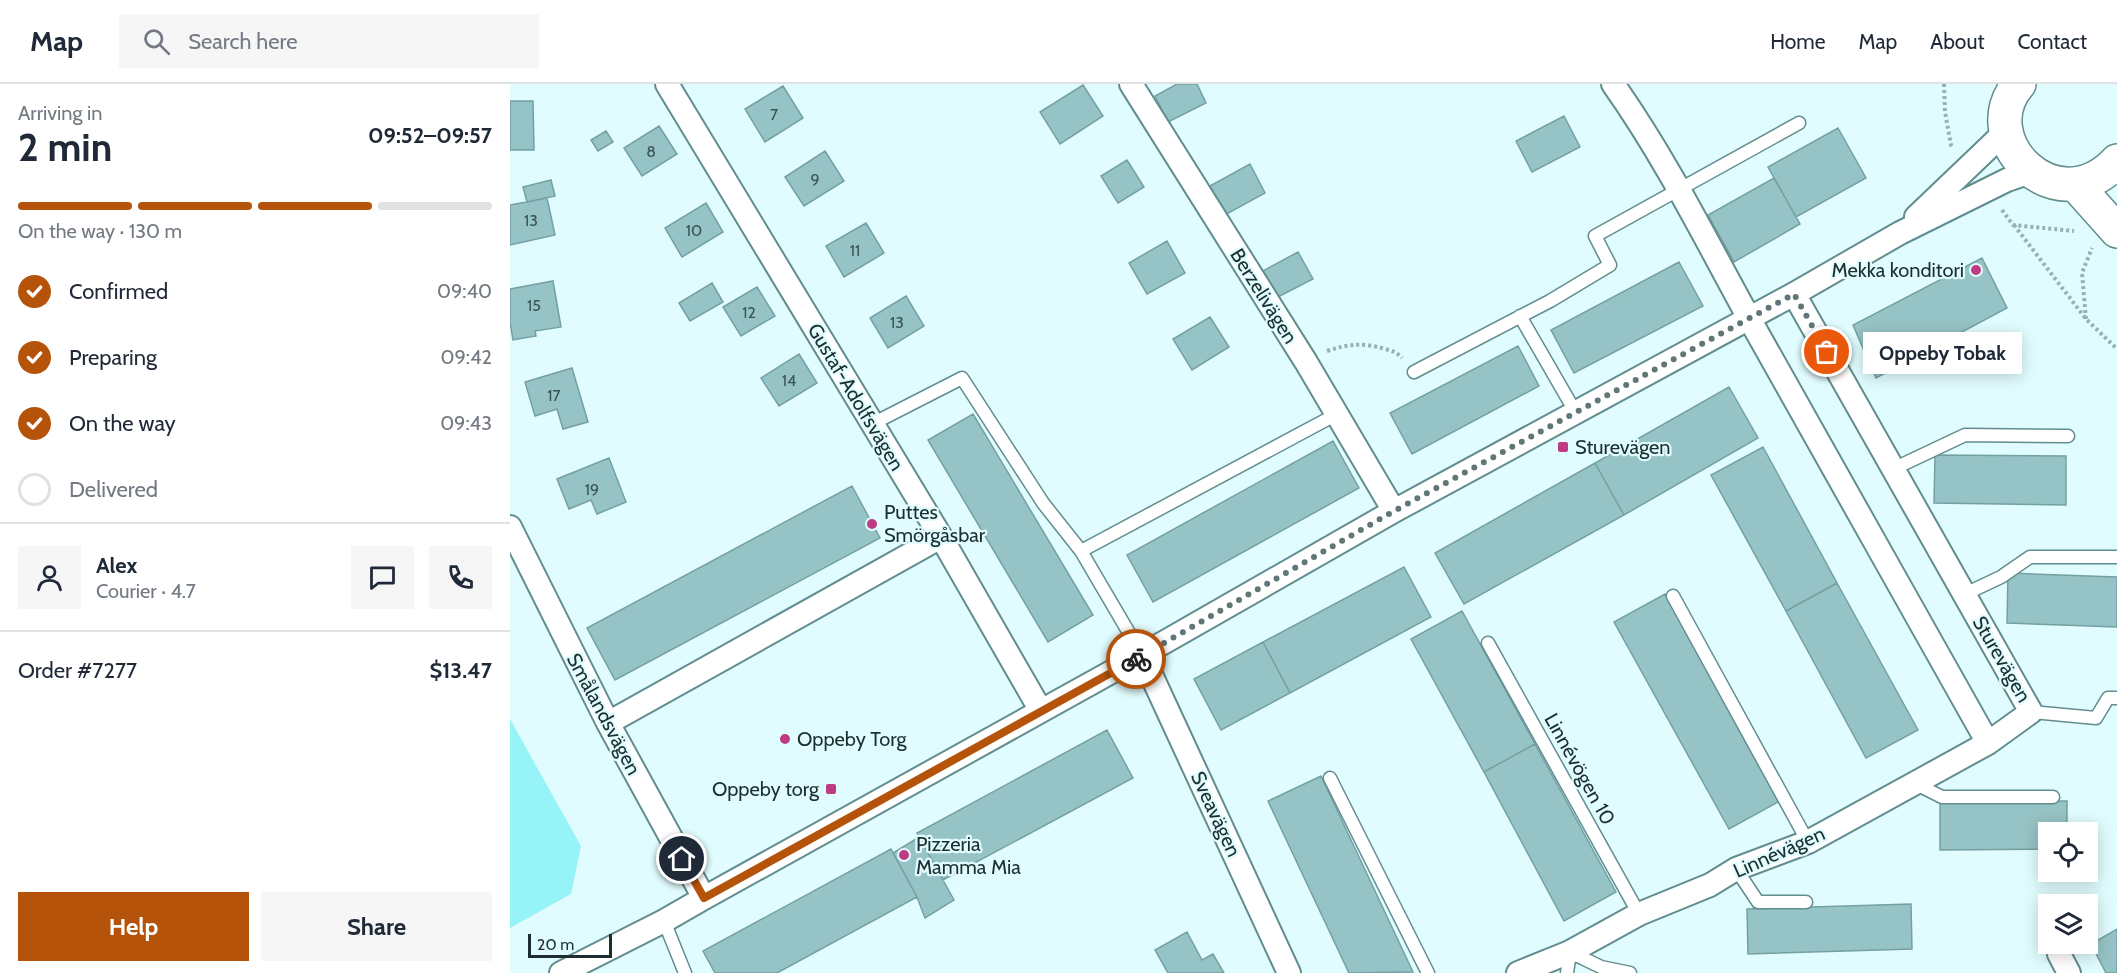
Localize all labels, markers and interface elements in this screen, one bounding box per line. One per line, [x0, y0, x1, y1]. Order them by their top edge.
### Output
search box [119, 14, 539, 68]
text: Map [30, 24, 83, 58]
icon: search [140, 25, 173, 58]
text: Search here [188, 28, 297, 55]
text: Home [1770, 29, 1826, 54]
text: Map [1859, 29, 1897, 54]
text: About [1930, 29, 1984, 54]
text: Contact [2017, 29, 2087, 54]
text: Arriving in [18, 101, 102, 125]
house number: 7 [770, 105, 778, 124]
text: 09:52–09:57 [368, 122, 492, 149]
text: 2 min [18, 123, 112, 171]
house number: 8 [646, 142, 656, 161]
house number: 9 [810, 170, 820, 189]
house number: 13 [524, 211, 538, 230]
text: On the way · 130 m [18, 219, 182, 243]
house number: 10 [686, 221, 702, 240]
house number: 11 [850, 241, 860, 260]
street label: Berzelivägen [1225, 244, 1303, 348]
place label: Mekka konditori [1832, 258, 1964, 282]
marker: Mekka konditori [1969, 263, 1983, 277]
icon: check [18, 275, 51, 308]
text: Confirmed [69, 278, 168, 305]
text: 09:40 [437, 279, 492, 303]
house number: 15 [527, 296, 541, 315]
house number: 12 [742, 303, 756, 322]
house number: 13 [890, 313, 904, 332]
street label: Gustaf-Adolfsvägen [803, 319, 909, 475]
pin [1801, 326, 1852, 377]
callout: Oppeby Tobak [1863, 331, 2022, 373]
icon: bag [1810, 335, 1843, 368]
icon: check [18, 341, 51, 374]
text: Oppeby Tobak [1879, 341, 2006, 365]
text: Preparing [69, 344, 157, 371]
text: 09:42 [440, 345, 492, 369]
house number: 14 [782, 371, 796, 390]
house number: 17 [547, 386, 561, 405]
icon: check [18, 407, 51, 440]
text: On the way [69, 410, 176, 437]
text: 09:43 [440, 411, 492, 435]
place label: Sturevägen [1575, 435, 1671, 459]
marker: Sturevägen [1556, 440, 1570, 454]
text: Delivered [69, 476, 158, 503]
house number: 19 [585, 480, 599, 499]
place label: Puttes Smörgåsbar [884, 500, 986, 547]
marker: Puttes Smörgåsbar [865, 517, 879, 531]
button: person [18, 546, 81, 609]
button: chat [351, 546, 414, 609]
button: phone [429, 546, 492, 609]
text: Alex [96, 552, 137, 579]
text: Courier · 4.7 [96, 579, 196, 603]
street label: Sturevägen [1968, 612, 2036, 706]
courier [1106, 629, 1166, 689]
icon: bike [1120, 643, 1153, 676]
street label: Smålandsvägen [562, 649, 646, 779]
text: Order #7277 [18, 657, 137, 684]
text: $13.47 [429, 657, 492, 684]
street label: Linnévögen 10 [1539, 709, 1621, 829]
place label: Oppeby Torg [797, 727, 908, 751]
marker: Oppeby Torg [778, 732, 792, 746]
street label: Sveavägen [1186, 768, 1246, 860]
place label: Oppeby torg [712, 777, 820, 801]
marker: Oppeby torg [824, 782, 838, 796]
street label: Linnévägen [1730, 821, 1828, 883]
map controls [2038, 822, 2098, 954]
button: locate [2038, 822, 2098, 882]
place label: Pizzeria Mamma Mia [916, 832, 1021, 879]
pin [656, 833, 707, 884]
icon: home [665, 842, 698, 875]
marker: Pizzeria Mamma Mia [897, 848, 911, 862]
button: Help [18, 892, 249, 961]
button: Share [261, 892, 492, 961]
button: layers [2038, 894, 2098, 954]
scale bar [528, 931, 612, 958]
text: 20 m [537, 935, 574, 954]

